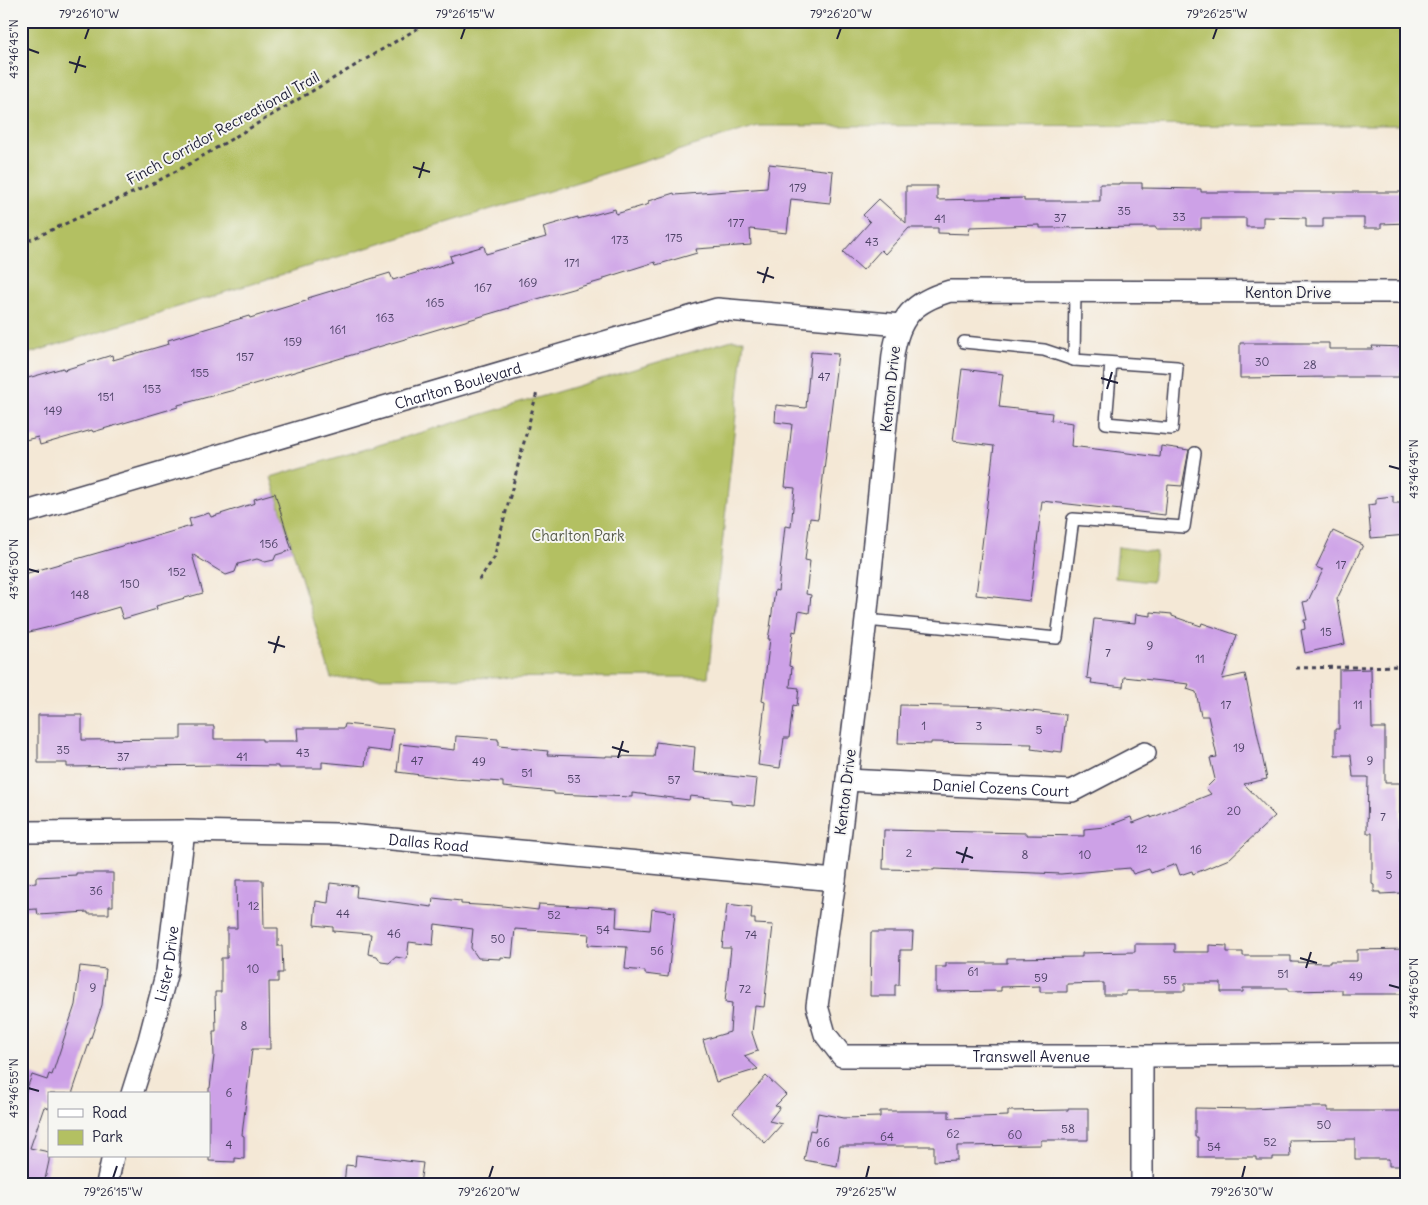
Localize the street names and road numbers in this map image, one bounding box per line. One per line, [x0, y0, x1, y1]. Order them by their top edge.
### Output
street label: Finch Corridor Recreational Trail [123, 67, 323, 189]
street label: Kenton Drive [1245, 283, 1331, 302]
street label: Kenton Drive [876, 345, 904, 433]
street label: Charlton Boulevard [392, 357, 524, 413]
street label: Kenton Drive [830, 748, 860, 836]
street label: Daniel Cozens Court [932, 775, 1069, 800]
street label: Dallas Road [388, 829, 470, 856]
street label: Lister Drive [150, 925, 182, 1004]
street label: Transwell Avenue [973, 1047, 1090, 1066]

